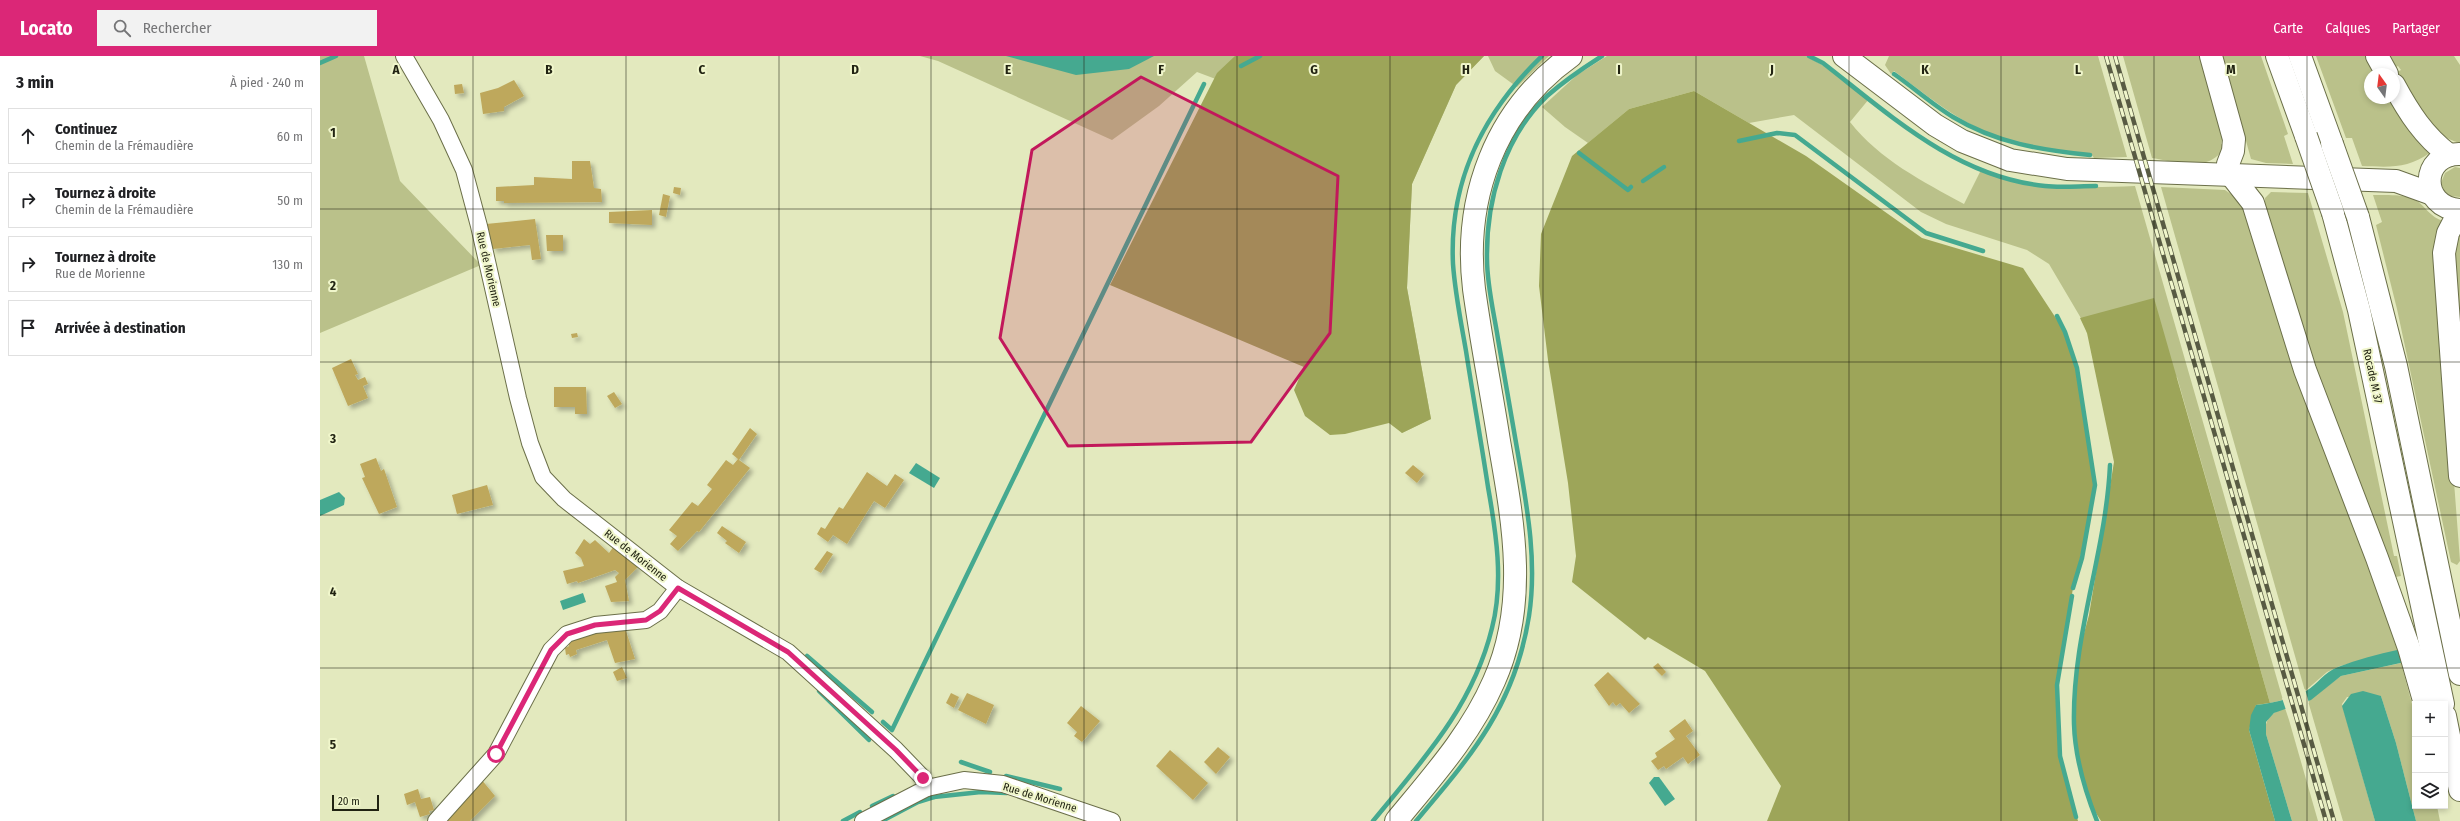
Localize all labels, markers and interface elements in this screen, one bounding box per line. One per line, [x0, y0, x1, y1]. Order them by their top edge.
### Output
search box [97, 10, 377, 46]
text: Locato [20, 17, 73, 40]
icon: search [111, 17, 133, 39]
text: Rechercher [143, 19, 212, 37]
text: Carte [2273, 20, 2303, 37]
text: Calques [2325, 20, 2370, 37]
text: Partager [2392, 20, 2440, 37]
text: A [391, 62, 400, 77]
text: B [545, 62, 553, 77]
text: C [699, 62, 706, 77]
text: D [851, 62, 859, 77]
text: E [1005, 62, 1011, 77]
text: F [1158, 62, 1164, 77]
text: G [1310, 62, 1318, 77]
text: H [1462, 62, 1470, 77]
text: I [1617, 62, 1621, 77]
text: J [1769, 62, 1774, 77]
text: K [1921, 62, 1929, 77]
text: L [2075, 62, 2081, 77]
text: M [2226, 62, 2236, 77]
north arrow [2364, 68, 2400, 104]
text: 3 min [16, 72, 54, 93]
text: À pied · 240 m [230, 75, 304, 90]
text: Continuez [55, 120, 117, 138]
icon: ahead [17, 125, 39, 147]
text: 1 [330, 125, 336, 140]
text: 60 m [277, 129, 303, 144]
text: Chemin de la Frémaudière [55, 138, 193, 153]
text: Tournez à droite [55, 184, 156, 202]
icon: right [17, 189, 39, 211]
text: 50 m [277, 193, 303, 208]
text: Chemin de la Frémaudière [55, 202, 193, 217]
street label: Rue de Morienne [474, 230, 503, 308]
text: Tournez à droite [55, 248, 156, 266]
icon: right [17, 253, 39, 275]
text: 130 m [272, 257, 303, 272]
text: Rue de Morienne [55, 266, 145, 281]
text: 2 [329, 278, 336, 293]
icon: arrive [17, 317, 39, 339]
text: Arrivée à destination [55, 319, 186, 337]
street label: Rocade M 37 [2360, 348, 2385, 405]
text: 3 [329, 431, 336, 446]
street label: Rue de Morienne [602, 527, 670, 584]
text: 4 [330, 584, 337, 599]
map controls [2412, 701, 2448, 809]
button: + [2412, 701, 2448, 737]
text: 5 [330, 737, 336, 752]
button: − [2412, 737, 2448, 773]
route start [487, 745, 505, 763]
route end [914, 769, 932, 787]
button: layers [2412, 773, 2448, 809]
street label: Rue de Morienne [1001, 780, 1078, 815]
scale bar [332, 793, 379, 812]
text: 20 m [338, 795, 360, 808]

